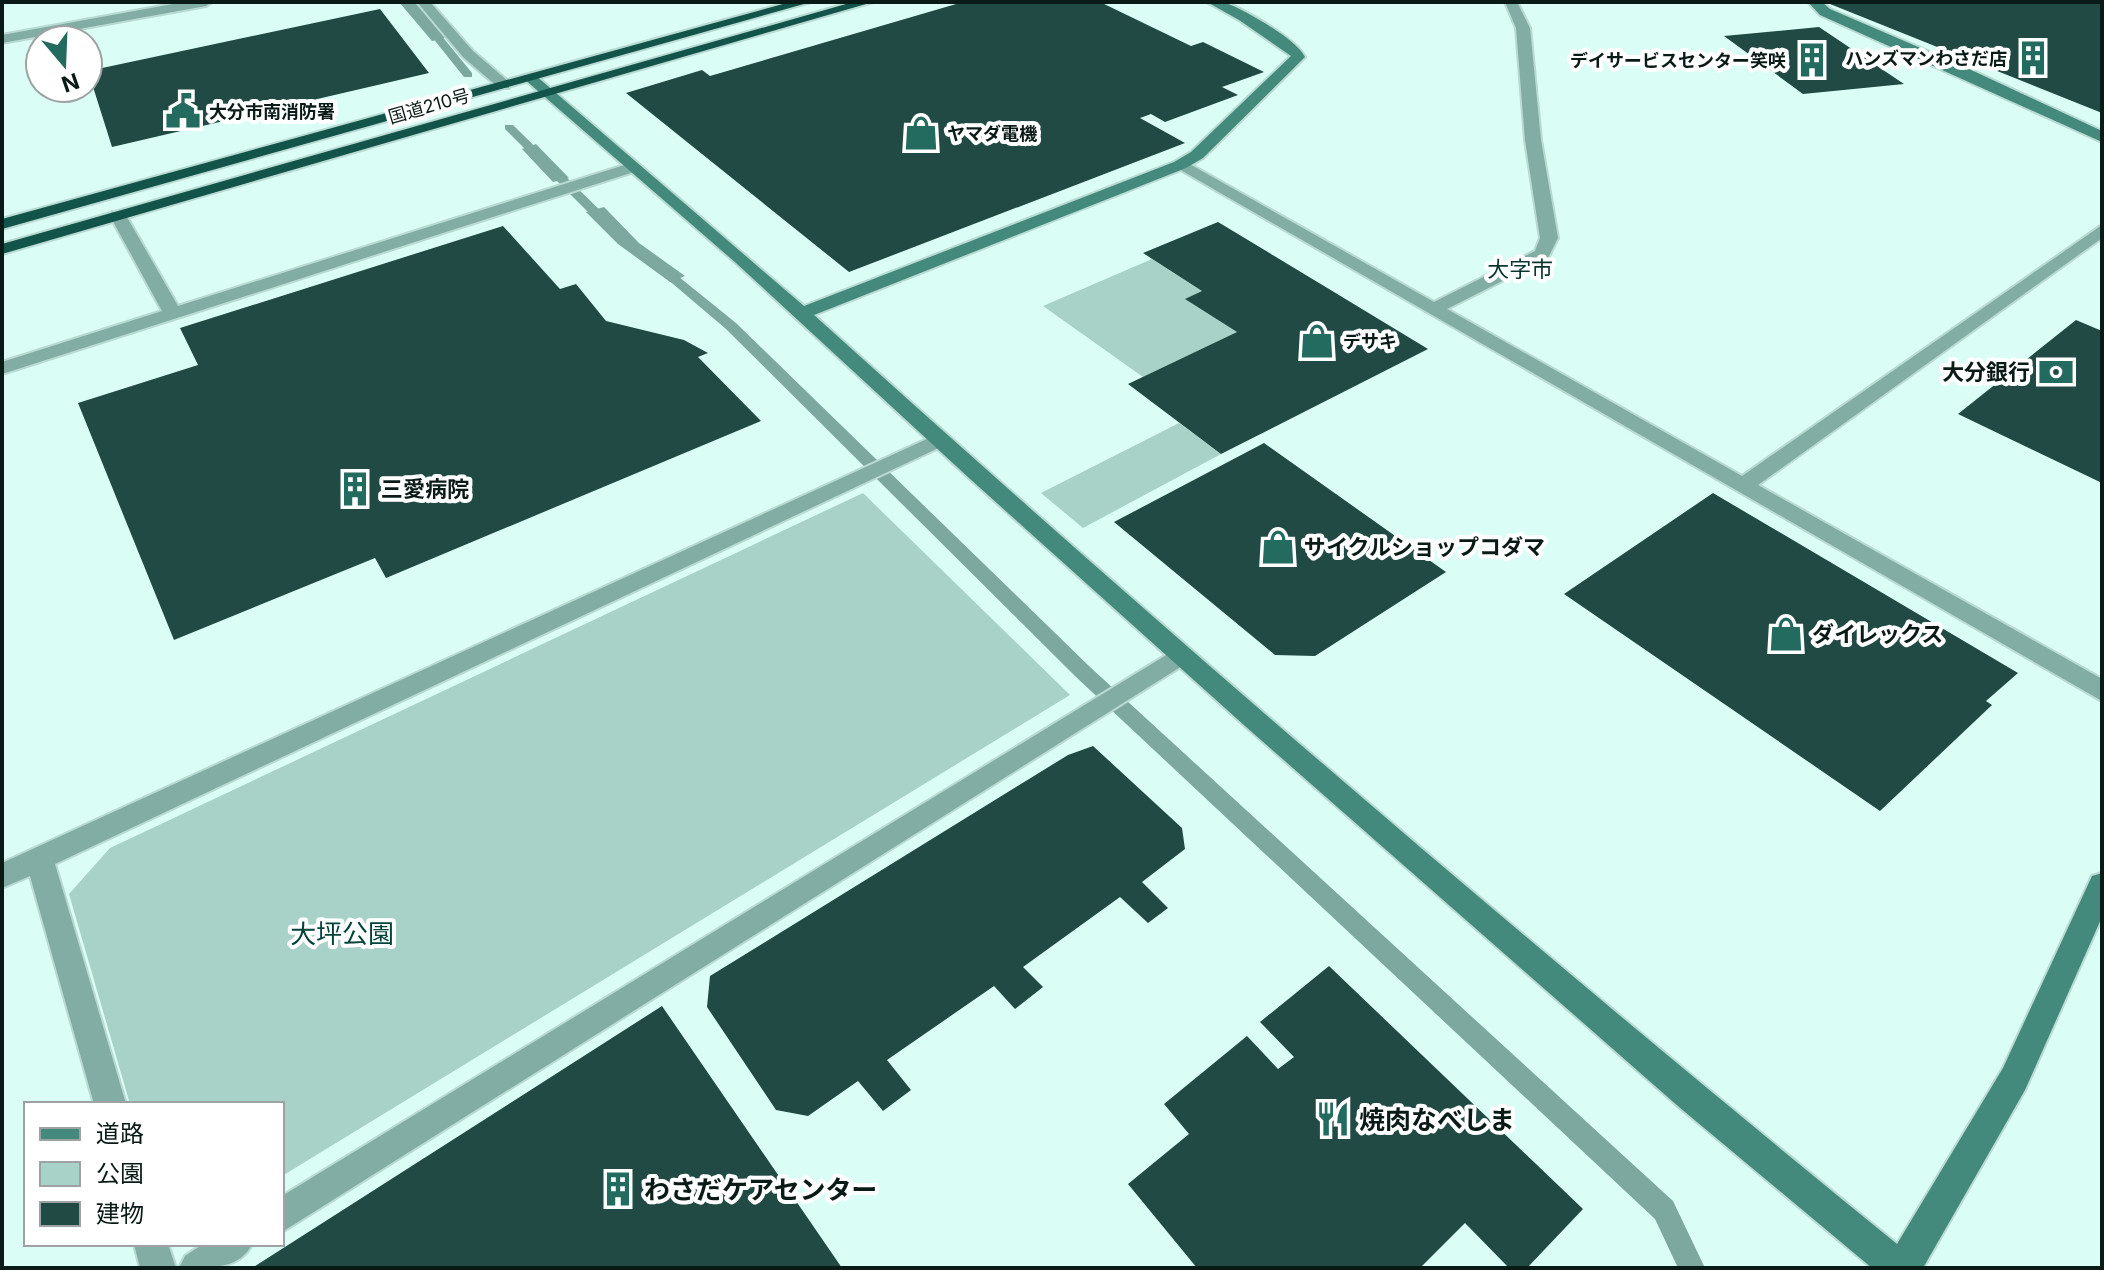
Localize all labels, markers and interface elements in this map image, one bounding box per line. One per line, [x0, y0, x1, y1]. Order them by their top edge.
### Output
north arrow [24, 24, 104, 104]
building icon: ハンズマンわさだ店 [2014, 39, 2052, 77]
building icon: デイサービスセンター笑咲 [1793, 41, 1831, 79]
place label: ハンズマンわさだ店 [1845, 48, 2007, 69]
place label: デイサービスセンター笑咲 [1570, 50, 1786, 71]
text: N [58, 68, 83, 98]
street label: 国道210号 [386, 84, 472, 128]
public building icon: 大分市南消防署 [164, 92, 202, 130]
place label: 大分市南消防署 [209, 101, 335, 122]
shop icon: ヤマダ電機 [902, 114, 940, 152]
place label: ヤマダ電機 [947, 123, 1038, 144]
district label: 大字市 [1487, 256, 1553, 282]
shop icon: デサキ [1298, 322, 1336, 360]
place label: デサキ [1343, 331, 1397, 352]
bank icon: 大分銀行 [2037, 353, 2075, 391]
place label: 大分銀行 [1942, 359, 2030, 385]
building icon: 三愛病院 [336, 470, 374, 508]
place label: 三愛病院 [381, 476, 469, 502]
shop icon: サイクルショップコダマ [1259, 528, 1297, 566]
place label: サイクルショップコダマ [1304, 534, 1545, 560]
shop icon: ダイレックス [1767, 615, 1805, 653]
place label: ダイレックス [1812, 621, 1943, 647]
park label: 大坪公園 [290, 918, 394, 949]
restaurant icon: 焼肉なべしま [1314, 1100, 1352, 1138]
legend [24, 1102, 284, 1246]
place label: 焼肉なべしま [1359, 1104, 1515, 1135]
text: 道路 [96, 1119, 144, 1148]
text: 公園 [96, 1159, 144, 1188]
building icon: わさだケアセンター [599, 1170, 637, 1208]
place label: わさだケアセンター [644, 1174, 877, 1205]
text: 建物 [96, 1199, 144, 1228]

